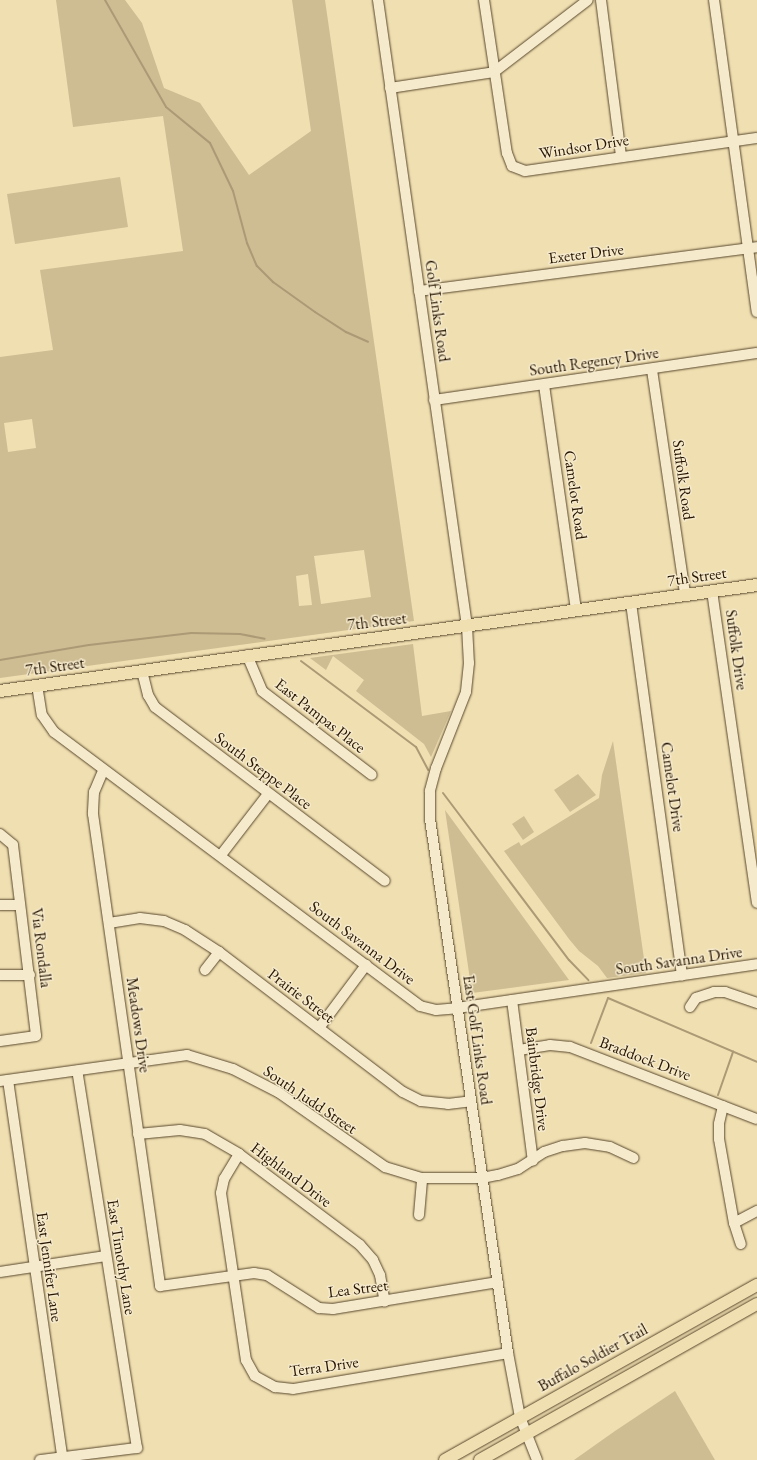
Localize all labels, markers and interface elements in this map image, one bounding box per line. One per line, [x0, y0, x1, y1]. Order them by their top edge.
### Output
street label: Windsor Drive [538, 130, 630, 164]
street label: Exeter Drive [547, 240, 625, 268]
street label: Golf Links Road [420, 259, 454, 363]
street label: South Regency Drive [528, 343, 660, 381]
street label: Suffolk Road [668, 439, 698, 521]
street label: Camelot Road [559, 449, 591, 541]
street label: 7th Street [666, 563, 728, 591]
street label: 7th Street [346, 609, 408, 635]
street label: Suffolk Drive [721, 609, 751, 691]
street label: 7th Street [24, 653, 86, 681]
street label: East Pampas Place [271, 675, 369, 757]
street label: South Steppe Place [211, 728, 315, 814]
street label: Camelot Drive [656, 741, 688, 833]
street label: South Savanna Drive [305, 897, 419, 989]
street label: Via Rondalla [27, 907, 55, 989]
street label: South Savanna Drive [615, 943, 743, 979]
street label: Prairie Street [264, 965, 338, 1027]
street label: East Golf Links Road [458, 974, 496, 1106]
street label: Meadows Drive [122, 976, 154, 1074]
street label: Bainbridge Drive [521, 1026, 553, 1132]
street label: Braddock Drive [596, 1033, 694, 1085]
street label: South Judd Street [260, 1062, 360, 1138]
street label: Highland Drive [247, 1138, 335, 1212]
street label: East Timothy Lane [102, 1198, 140, 1316]
street label: East Jennifer Lane [32, 1211, 66, 1323]
street label: Lea Street [327, 1276, 389, 1302]
street label: Buffalo Soldier Trail [535, 1320, 651, 1396]
street label: Terra Drive [288, 1353, 360, 1381]

